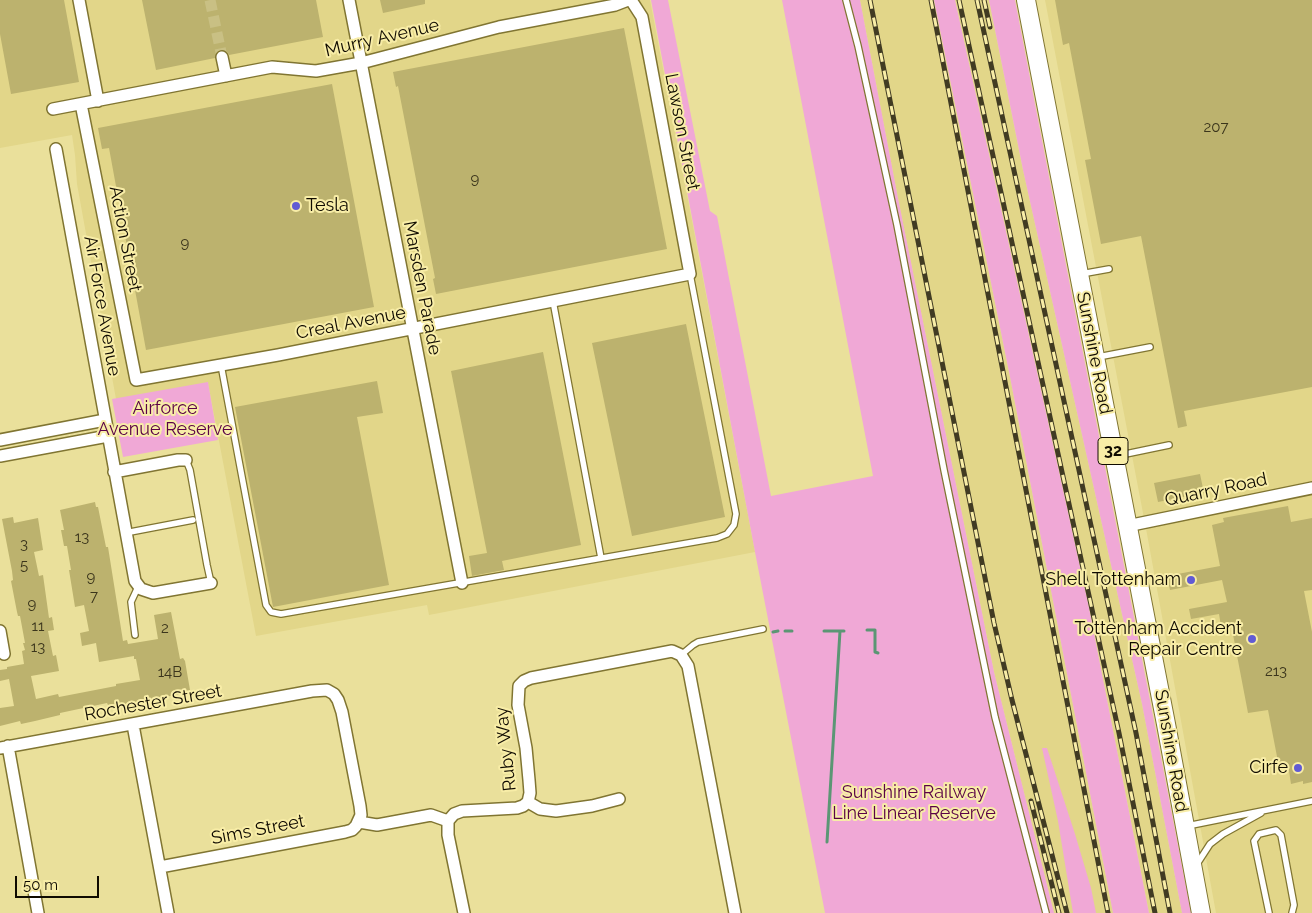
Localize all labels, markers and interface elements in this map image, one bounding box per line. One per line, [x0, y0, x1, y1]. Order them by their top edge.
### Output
street label: Murry Avenue [323, 14, 441, 62]
street label: Lawson Street [660, 72, 704, 192]
house number: 207 [1204, 118, 1228, 136]
house number: 9 [471, 170, 479, 188]
street label: Action Street [104, 184, 146, 294]
place label: Tesla [306, 195, 349, 217]
marker: Tesla [290, 200, 302, 212]
street label: Marsden Parade [398, 219, 446, 357]
street label: Air Force Avenue [79, 234, 125, 378]
house number: 9 [181, 234, 189, 252]
street label: Sunshine Road [1072, 290, 1116, 416]
street label: Creal Avenue [294, 302, 408, 344]
park label: Airforce Avenue Reserve [97, 398, 233, 440]
road number: 32 [1098, 438, 1128, 464]
street label: Quarry Road [1163, 469, 1269, 511]
house number: 13 [75, 528, 89, 546]
house number: 3 [20, 535, 28, 553]
house number: 5 [20, 556, 28, 574]
house number: 9 [87, 568, 95, 586]
place label: Shell Tottenham [1045, 569, 1181, 591]
marker: Shell Tottenham [1185, 574, 1197, 586]
house number: 7 [90, 587, 98, 605]
house number: 9 [28, 595, 36, 613]
house number: 11 [32, 617, 44, 635]
place label: Tottenham Accident Repair Centre [1074, 618, 1242, 660]
house number: 2 [161, 619, 169, 637]
marker: Tottenham Accident Repair Centre [1246, 633, 1258, 645]
house number: 13 [31, 638, 45, 656]
house number: 213 [1265, 662, 1287, 680]
house number: 14B [158, 663, 182, 681]
street label: Rochester Street [83, 680, 223, 726]
street label: Sunshine Road [1150, 688, 1192, 814]
street label: Ruby Way [491, 706, 521, 792]
place label: Cirfe [1249, 757, 1288, 779]
marker: Cirfe [1292, 762, 1304, 774]
park label: Sunshine Railway Line Linear Reserve [832, 782, 996, 824]
street label: Sims Street [210, 810, 306, 850]
scale bar [18, 866, 101, 898]
text: 50 m [23, 876, 58, 894]

